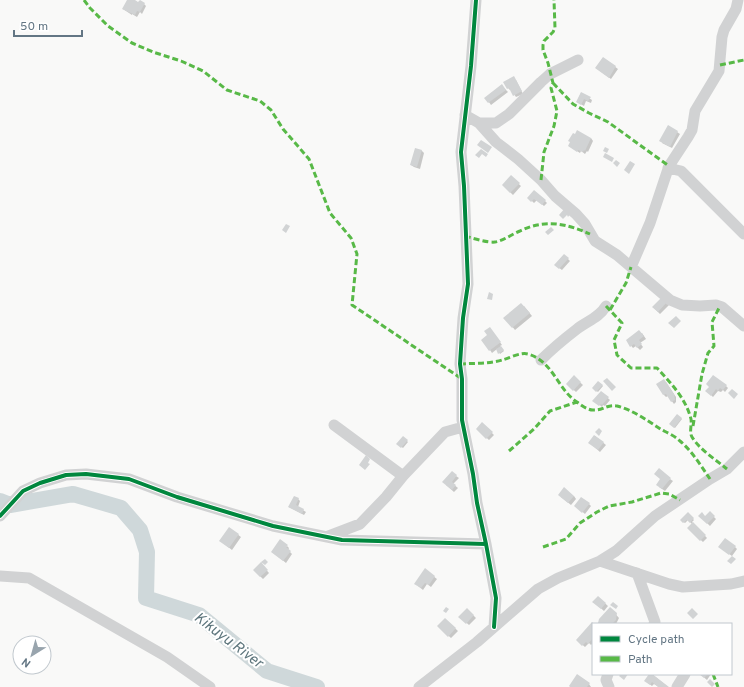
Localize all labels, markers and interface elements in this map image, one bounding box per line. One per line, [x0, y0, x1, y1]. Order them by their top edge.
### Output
scale bar [14, 12, 82, 38]
text: 50 m [20, 19, 48, 35]
water label: Kikuyu River [190, 609, 267, 674]
legend [592, 623, 732, 675]
text: Cycle path [628, 632, 685, 648]
north arrow [12, 635, 52, 675]
text: Path [628, 652, 653, 668]
text: N [19, 654, 34, 670]

